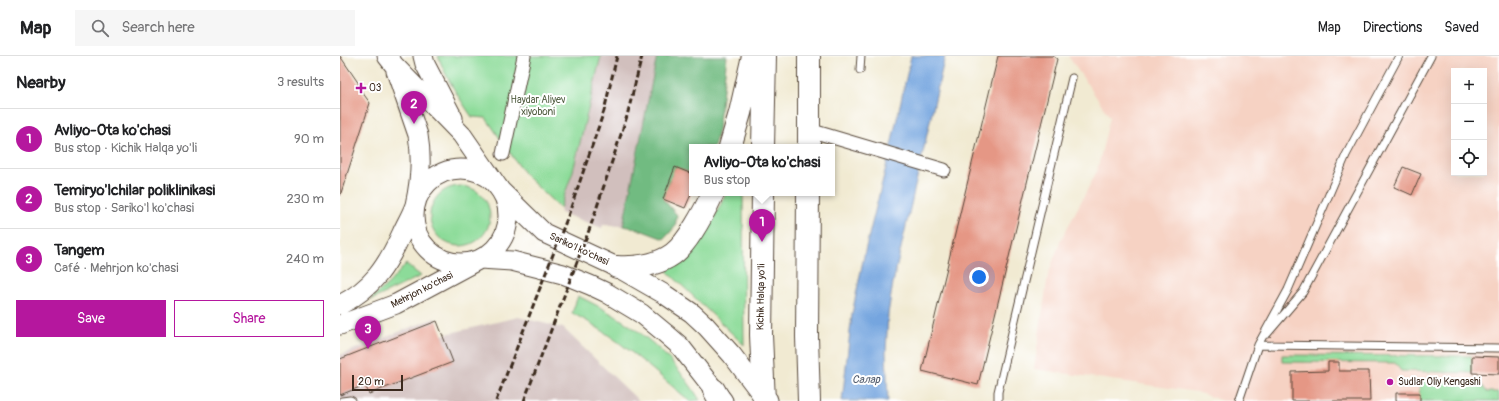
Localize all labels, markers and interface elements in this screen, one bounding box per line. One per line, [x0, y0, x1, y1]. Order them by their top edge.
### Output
search box [75, 10, 355, 46]
text: Map [20, 16, 51, 40]
icon: search [89, 17, 111, 39]
text: Search here [121, 18, 195, 37]
text: Map [1318, 19, 1341, 36]
text: Directions [1363, 19, 1422, 36]
text: Saved [1444, 19, 1479, 36]
map controls [1451, 68, 1487, 176]
button: + [1451, 68, 1487, 104]
text: Nearby [16, 72, 65, 93]
text: 3 results [277, 74, 324, 90]
place label: 03 [369, 82, 382, 94]
marker: 03 [356, 83, 366, 93]
pin: 2 [401, 91, 427, 124]
park label: Haydar Aliyev xiyoboni [511, 94, 566, 118]
button: − [1451, 104, 1487, 140]
text: Avliyo-Ota ko'chasi [54, 121, 171, 140]
text: 1 [26, 131, 32, 147]
text: 90 m [294, 131, 324, 147]
text: Bus stop · Kichik Halqa yo'li [54, 140, 197, 156]
button: locate [1451, 140, 1487, 176]
popup [689, 144, 835, 196]
text: Avliyo-Ota ko'chasi [704, 153, 820, 172]
text: Bus stop [704, 172, 750, 188]
text: Temiryo'lchilar poliklinikasi [54, 181, 215, 200]
text: 2 [25, 191, 33, 207]
text: 230 m [287, 191, 324, 207]
text: Bus stop · Sariko'l ko'chasi [54, 200, 194, 216]
pin: 1 [749, 209, 775, 242]
street label: Sariko'l ko'chasi [547, 230, 611, 268]
text: Tangem [54, 241, 105, 260]
text: 3 [25, 251, 33, 267]
text: 240 m [286, 251, 324, 267]
text: Café · Mehrjon ko'chasi [54, 260, 178, 276]
street label: Kichik Halqa yo'li [754, 263, 768, 330]
your location [969, 267, 989, 287]
street label: Mehrjon ko'chasi [389, 269, 455, 311]
button: Save [16, 300, 166, 337]
button: Share [174, 300, 324, 337]
pin: 3 [355, 316, 381, 349]
scale bar [352, 373, 403, 392]
water label: Салар [852, 373, 881, 386]
text: 20 m [358, 375, 384, 388]
place label: Sudlar Oliy Kengashi [1398, 376, 1481, 388]
marker: Sudlar Oliy Kengashi [1385, 377, 1395, 387]

